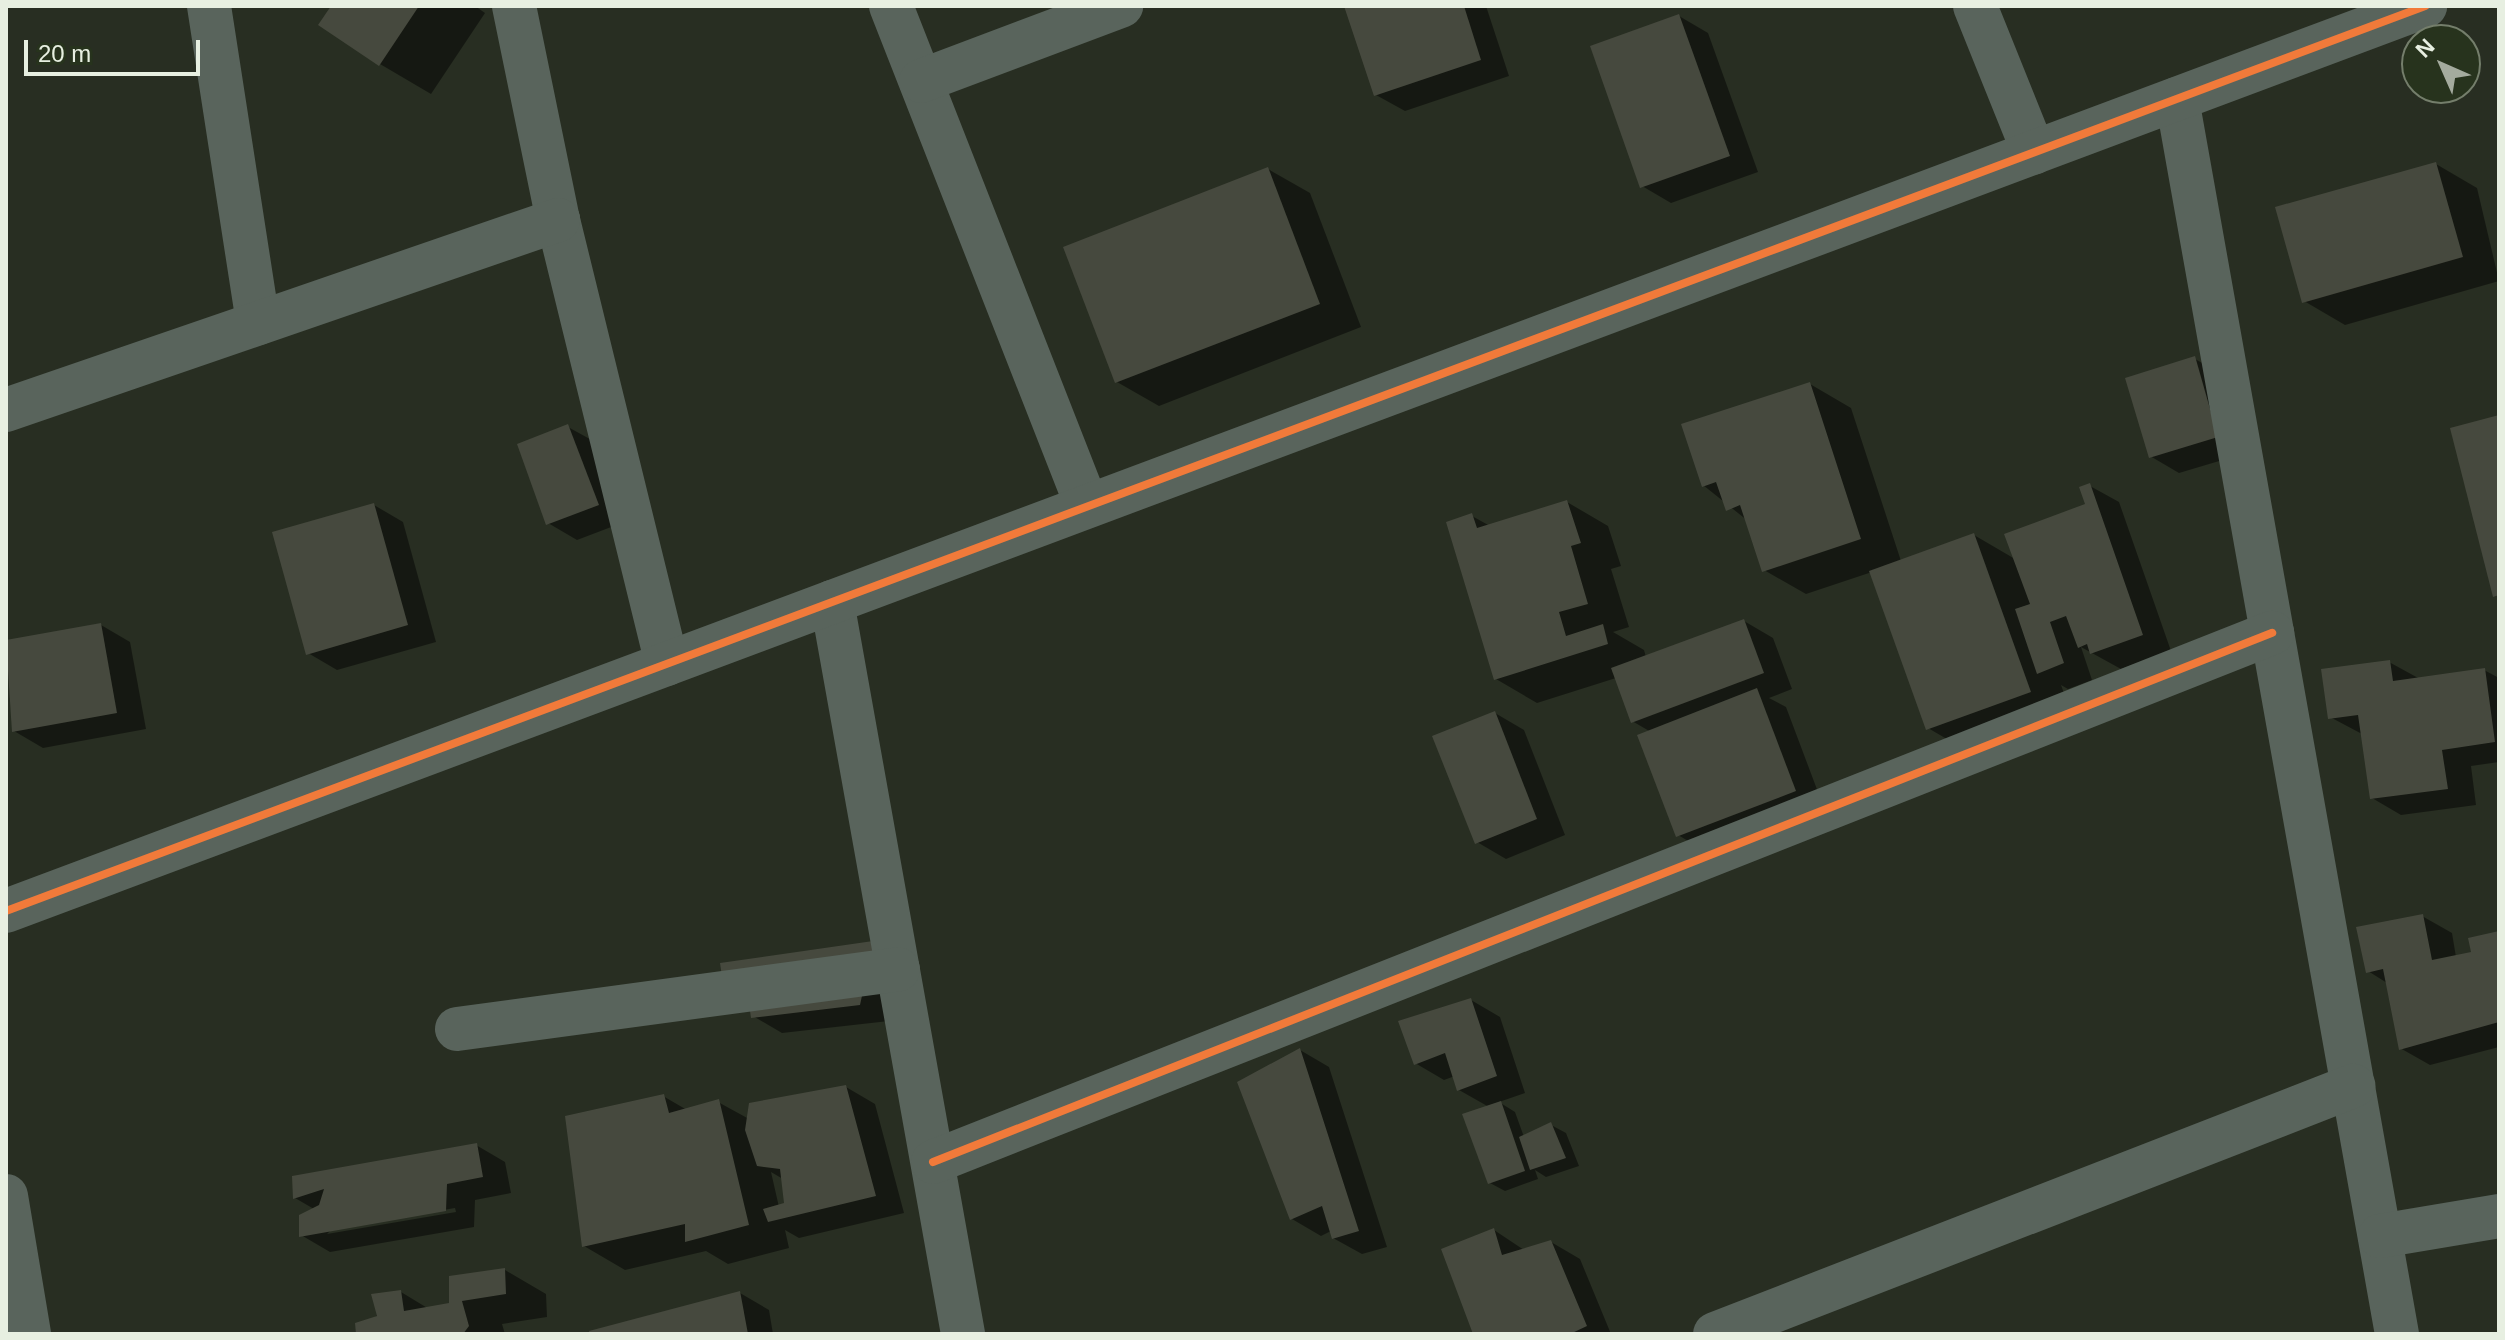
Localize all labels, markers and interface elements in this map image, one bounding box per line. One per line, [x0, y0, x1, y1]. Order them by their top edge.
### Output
scale bar [28, 24, 204, 74]
north arrow [2401, 24, 2481, 104]
text: N [2411, 34, 2440, 63]
text: 20 m [38, 40, 91, 67]

